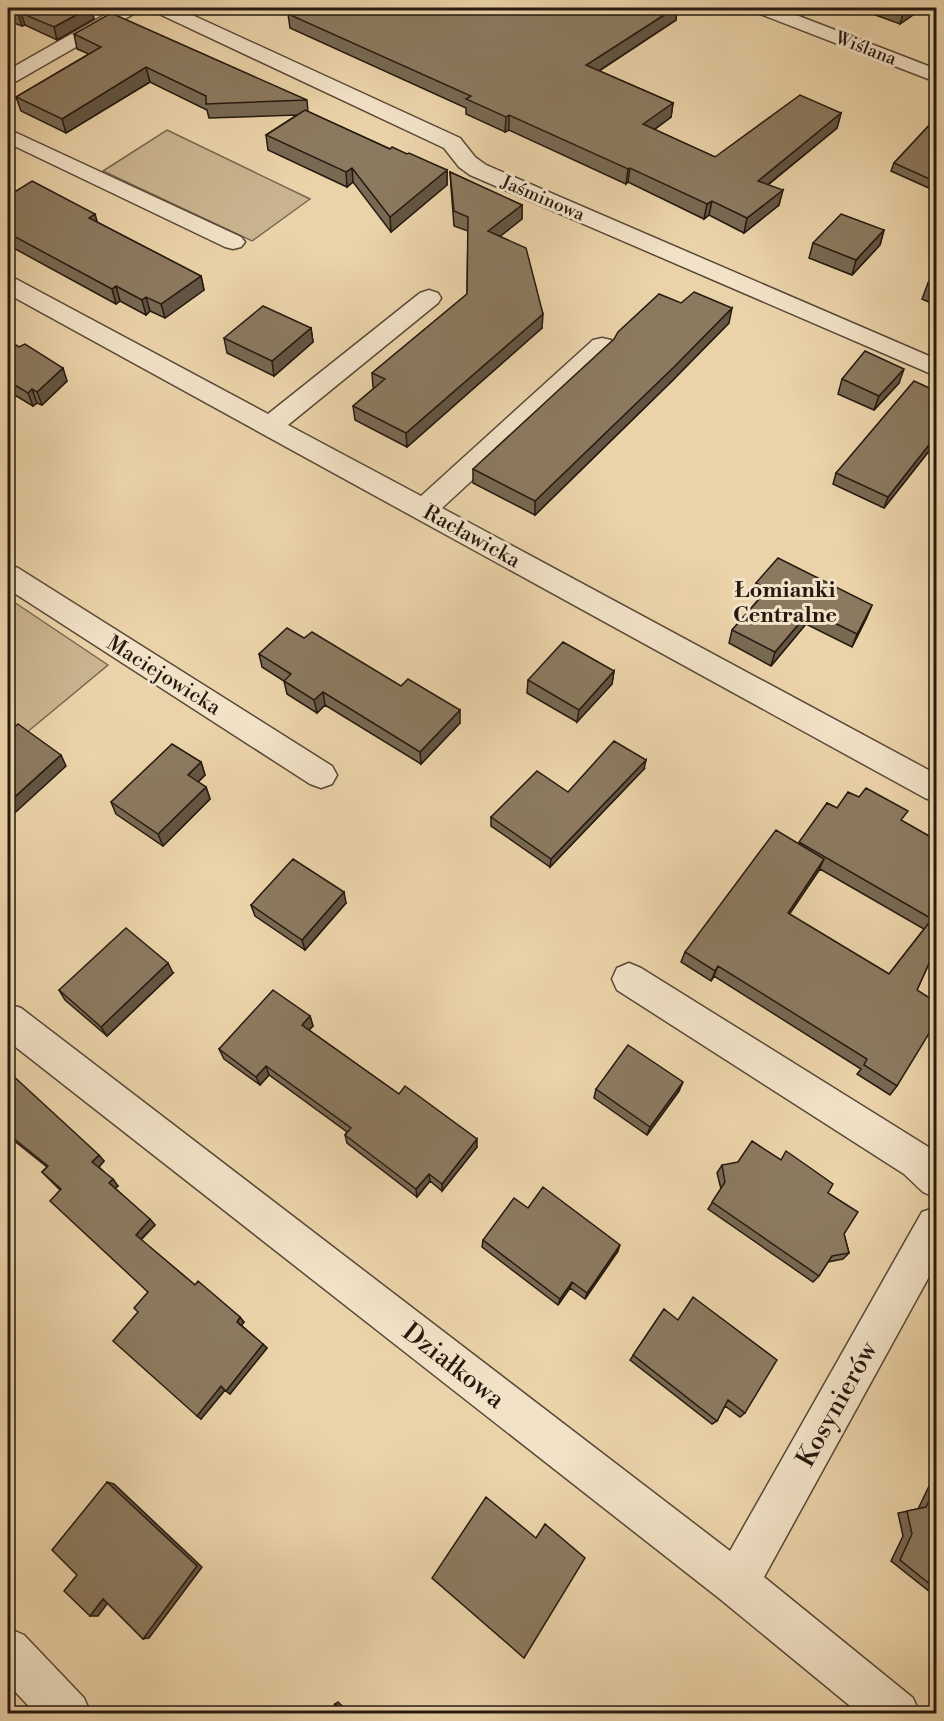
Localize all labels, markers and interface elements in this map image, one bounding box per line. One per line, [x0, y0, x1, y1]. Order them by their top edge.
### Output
street label: Wiślana [831, 26, 901, 71]
street label: Jaśminowa [497, 170, 589, 227]
street label: Racławicka [418, 500, 525, 574]
district label: Łomianki Centralne [733, 577, 837, 629]
street label: Maciejowicka [101, 630, 226, 721]
street label: Działkowa [396, 1316, 511, 1416]
street label: Kosynierów [789, 1335, 885, 1473]

